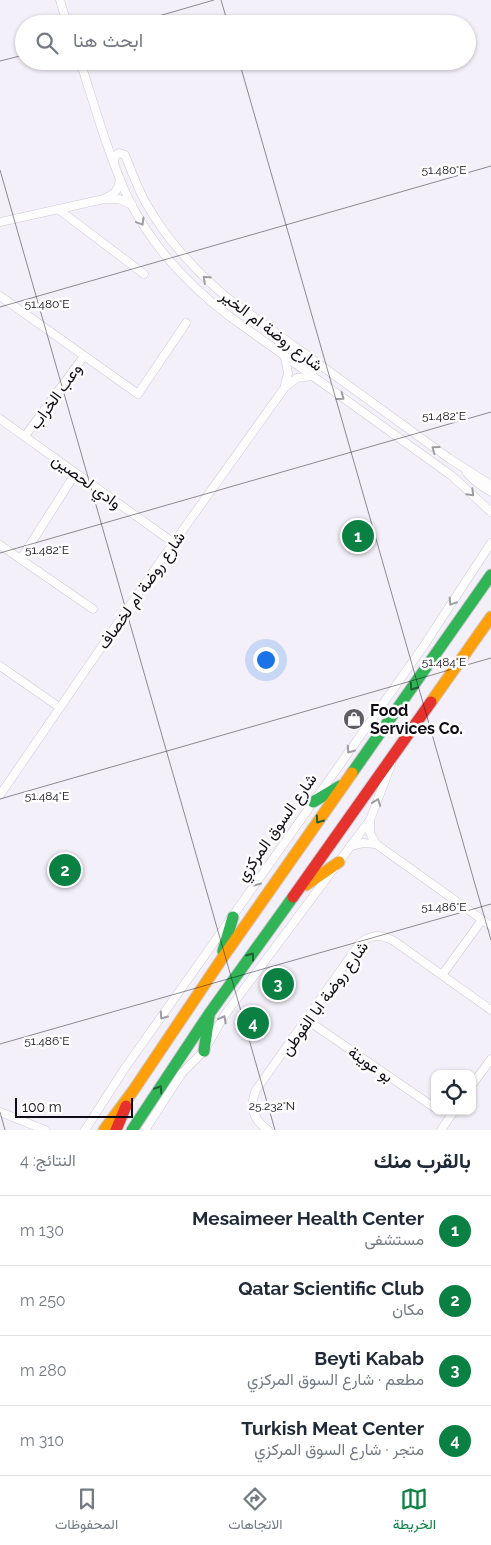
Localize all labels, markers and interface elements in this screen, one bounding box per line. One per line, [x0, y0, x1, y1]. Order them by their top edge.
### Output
search box [15, 15, 476, 70]
icon: search [33, 29, 61, 57]
text: ابحث هنا [73, 29, 143, 51]
text: 51.480°E [421, 163, 467, 177]
one-way arrow [135, 216, 145, 225]
one-way arrow [203, 276, 212, 285]
street label: شارع روضة ام الخير [215, 285, 327, 377]
text: 51.480°E [24, 297, 70, 311]
street label: وعب الخراب [25, 360, 86, 433]
one-way arrow [335, 391, 344, 400]
text: 51.482°E [422, 409, 466, 423]
one-way arrow [431, 446, 441, 455]
street label: وادي لحصين [46, 450, 125, 516]
one-way arrow [465, 487, 474, 496]
pin: 1 [342, 517, 374, 555]
street label: شارع روضة ام لخصاف [94, 528, 191, 654]
text: 51.482°E [25, 543, 69, 557]
one-way arrow [448, 596, 458, 605]
your location [253, 647, 279, 673]
text: 51.484°E [422, 655, 466, 669]
one-way arrow [410, 681, 419, 691]
place label: Food Services Co. [370, 701, 463, 738]
shop icon: Food Services Co. [342, 707, 366, 731]
one-way arrow [347, 744, 356, 754]
street label: شارع السوق المركزي [232, 770, 324, 887]
text: 51.484°E [25, 789, 69, 803]
one-way arrow [371, 798, 381, 807]
one-way arrow [316, 814, 325, 824]
pin: 2 [49, 851, 81, 889]
one-way arrow [253, 877, 262, 887]
text: 51.486°E [421, 900, 467, 914]
street label: شارع روضة ابا الفوطن [277, 938, 374, 1060]
one-way arrow [246, 953, 254, 962]
pin: 3 [262, 965, 294, 1003]
pin: 4 [237, 1004, 269, 1042]
one-way arrow [160, 1010, 168, 1019]
one-way arrow [216, 1016, 226, 1025]
text: 51.486°E [24, 1034, 70, 1048]
street label: بو عوينة [344, 1042, 397, 1087]
map controls [431, 1070, 476, 1115]
button: locate [431, 1070, 476, 1115]
one-way arrow [152, 1085, 162, 1094]
scale bar [15, 1095, 132, 1118]
text: 100 m [22, 1099, 62, 1115]
text: 25.232°N [249, 1099, 295, 1113]
text: بالقرب منك [374, 1148, 471, 1173]
text: النتائج: 4 [20, 1151, 76, 1170]
text: Mesaimeer Health Center [192, 1207, 424, 1229]
text: 130 m [20, 1221, 64, 1240]
text: 1 [451, 1221, 459, 1240]
text: مستشفى [364, 1230, 424, 1249]
text: Qatar Scientific Club [238, 1277, 424, 1299]
text: 250 m [20, 1291, 66, 1310]
text: 2 [450, 1291, 460, 1310]
text: مكان [392, 1300, 424, 1319]
text: Beyti Kabab [314, 1347, 424, 1369]
text: 280 m [20, 1361, 66, 1380]
text: 3 [451, 1361, 459, 1380]
text: مطعم · شارع السوق المركزي [247, 1370, 424, 1389]
text: Turkish Meat Center [241, 1417, 424, 1439]
text: 310 m [20, 1431, 64, 1450]
text: 4 [450, 1431, 460, 1450]
text: متجر · شارع السوق المركزي [254, 1440, 424, 1459]
tab: المحفوظات [55, 1485, 118, 1537]
tab: الاتجاهات [228, 1485, 283, 1537]
tab: الخريطة [393, 1485, 436, 1537]

